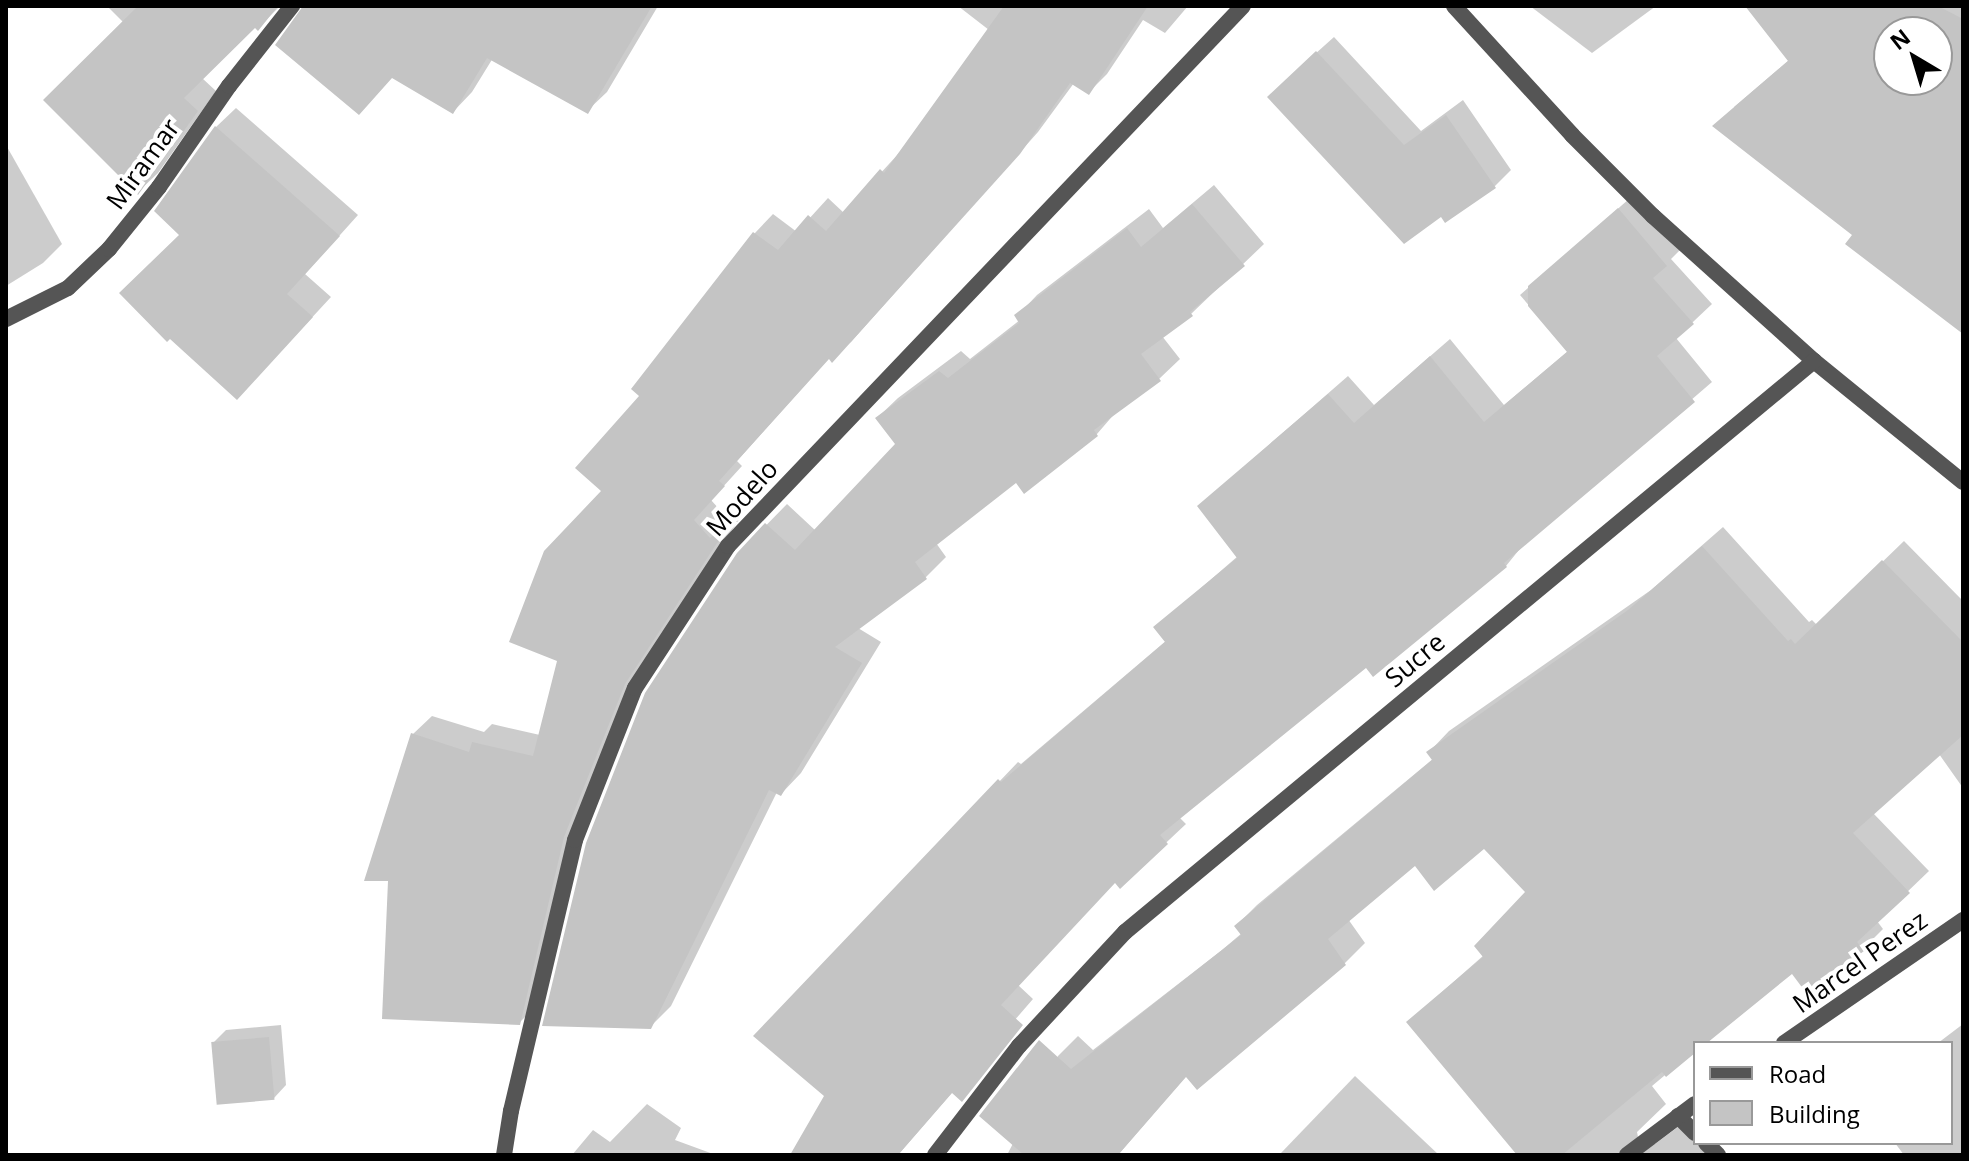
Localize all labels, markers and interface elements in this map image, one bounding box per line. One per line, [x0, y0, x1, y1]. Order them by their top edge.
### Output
north arrow [1873, 16, 1953, 96]
text: N [1883, 21, 1916, 56]
street label: Miramar [100, 113, 186, 215]
street label: Modelo [700, 453, 784, 543]
street label: Sucre [1379, 626, 1451, 694]
street label: Marcel Perez [1787, 904, 1933, 1020]
legend [1693, 1041, 1953, 1145]
text: Road [1769, 1057, 1826, 1090]
text: Building [1769, 1097, 1860, 1130]

